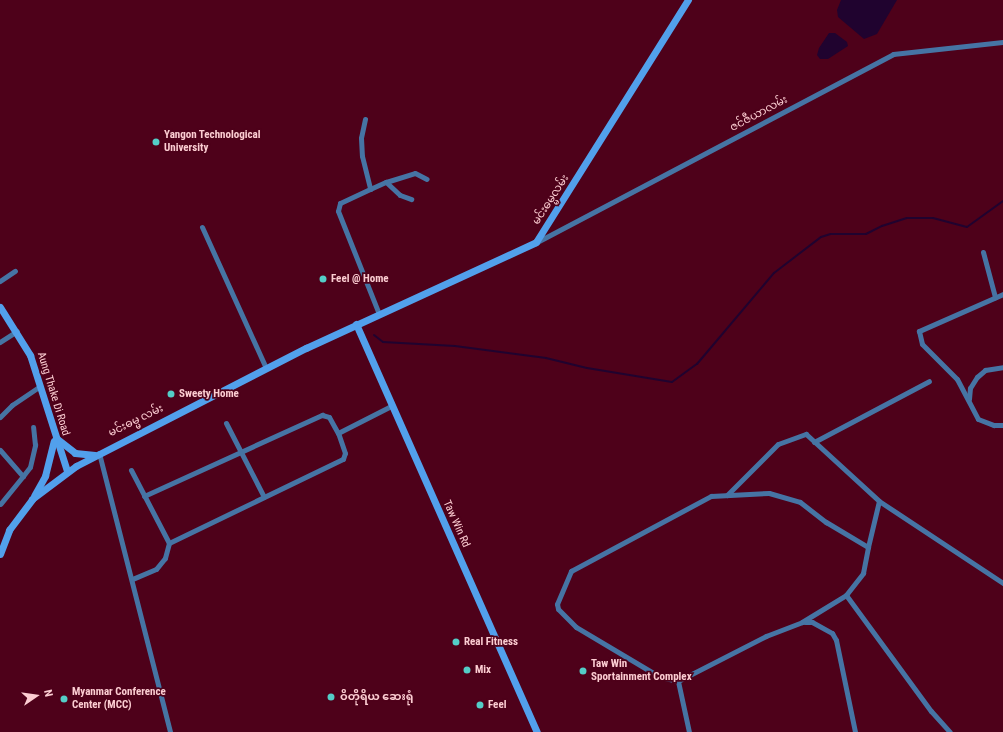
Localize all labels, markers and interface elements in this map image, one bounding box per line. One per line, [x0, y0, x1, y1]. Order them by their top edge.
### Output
street label: ဇင်ဇီယာလမ်း [728, 93, 790, 135]
place label: Yangon Technological University [164, 129, 261, 155]
marker: Yangon Technological University [151, 137, 161, 147]
street label: မင်းဓမ္မလမ်း [530, 173, 572, 227]
place label: Feel @ Home [331, 272, 389, 286]
marker: Feel @ Home [318, 274, 328, 284]
street label: Aung Thake Di Road [34, 350, 72, 438]
place label: Sweety Home [179, 387, 239, 401]
marker: Sweety Home [166, 389, 176, 399]
street label: မင်းဓမ္မ လမ်း [106, 402, 166, 440]
street label: Taw Win Rd [440, 498, 472, 550]
place label: Real Fitness [464, 635, 518, 649]
marker: Real Fitness [451, 637, 461, 647]
place label: Taw Win Sportainment Complex [591, 658, 692, 684]
place label: Mix [475, 663, 491, 677]
marker: Mix [462, 665, 472, 675]
marker: Taw Win Sportainment Complex [578, 666, 588, 676]
north arrow [16, 676, 56, 716]
place label: Myanmar Conference Center (MCC) [72, 686, 166, 712]
text: N [41, 688, 55, 698]
place label: ဝိတိုရိယ ဆေးရုံ [340, 690, 413, 704]
marker: ဝိတိုရိယ ဆေးရုံ [325, 691, 337, 703]
marker: Myanmar Conference Center (MCC) [59, 694, 69, 704]
place label: Feel [488, 698, 506, 712]
marker: Feel [475, 700, 485, 710]

